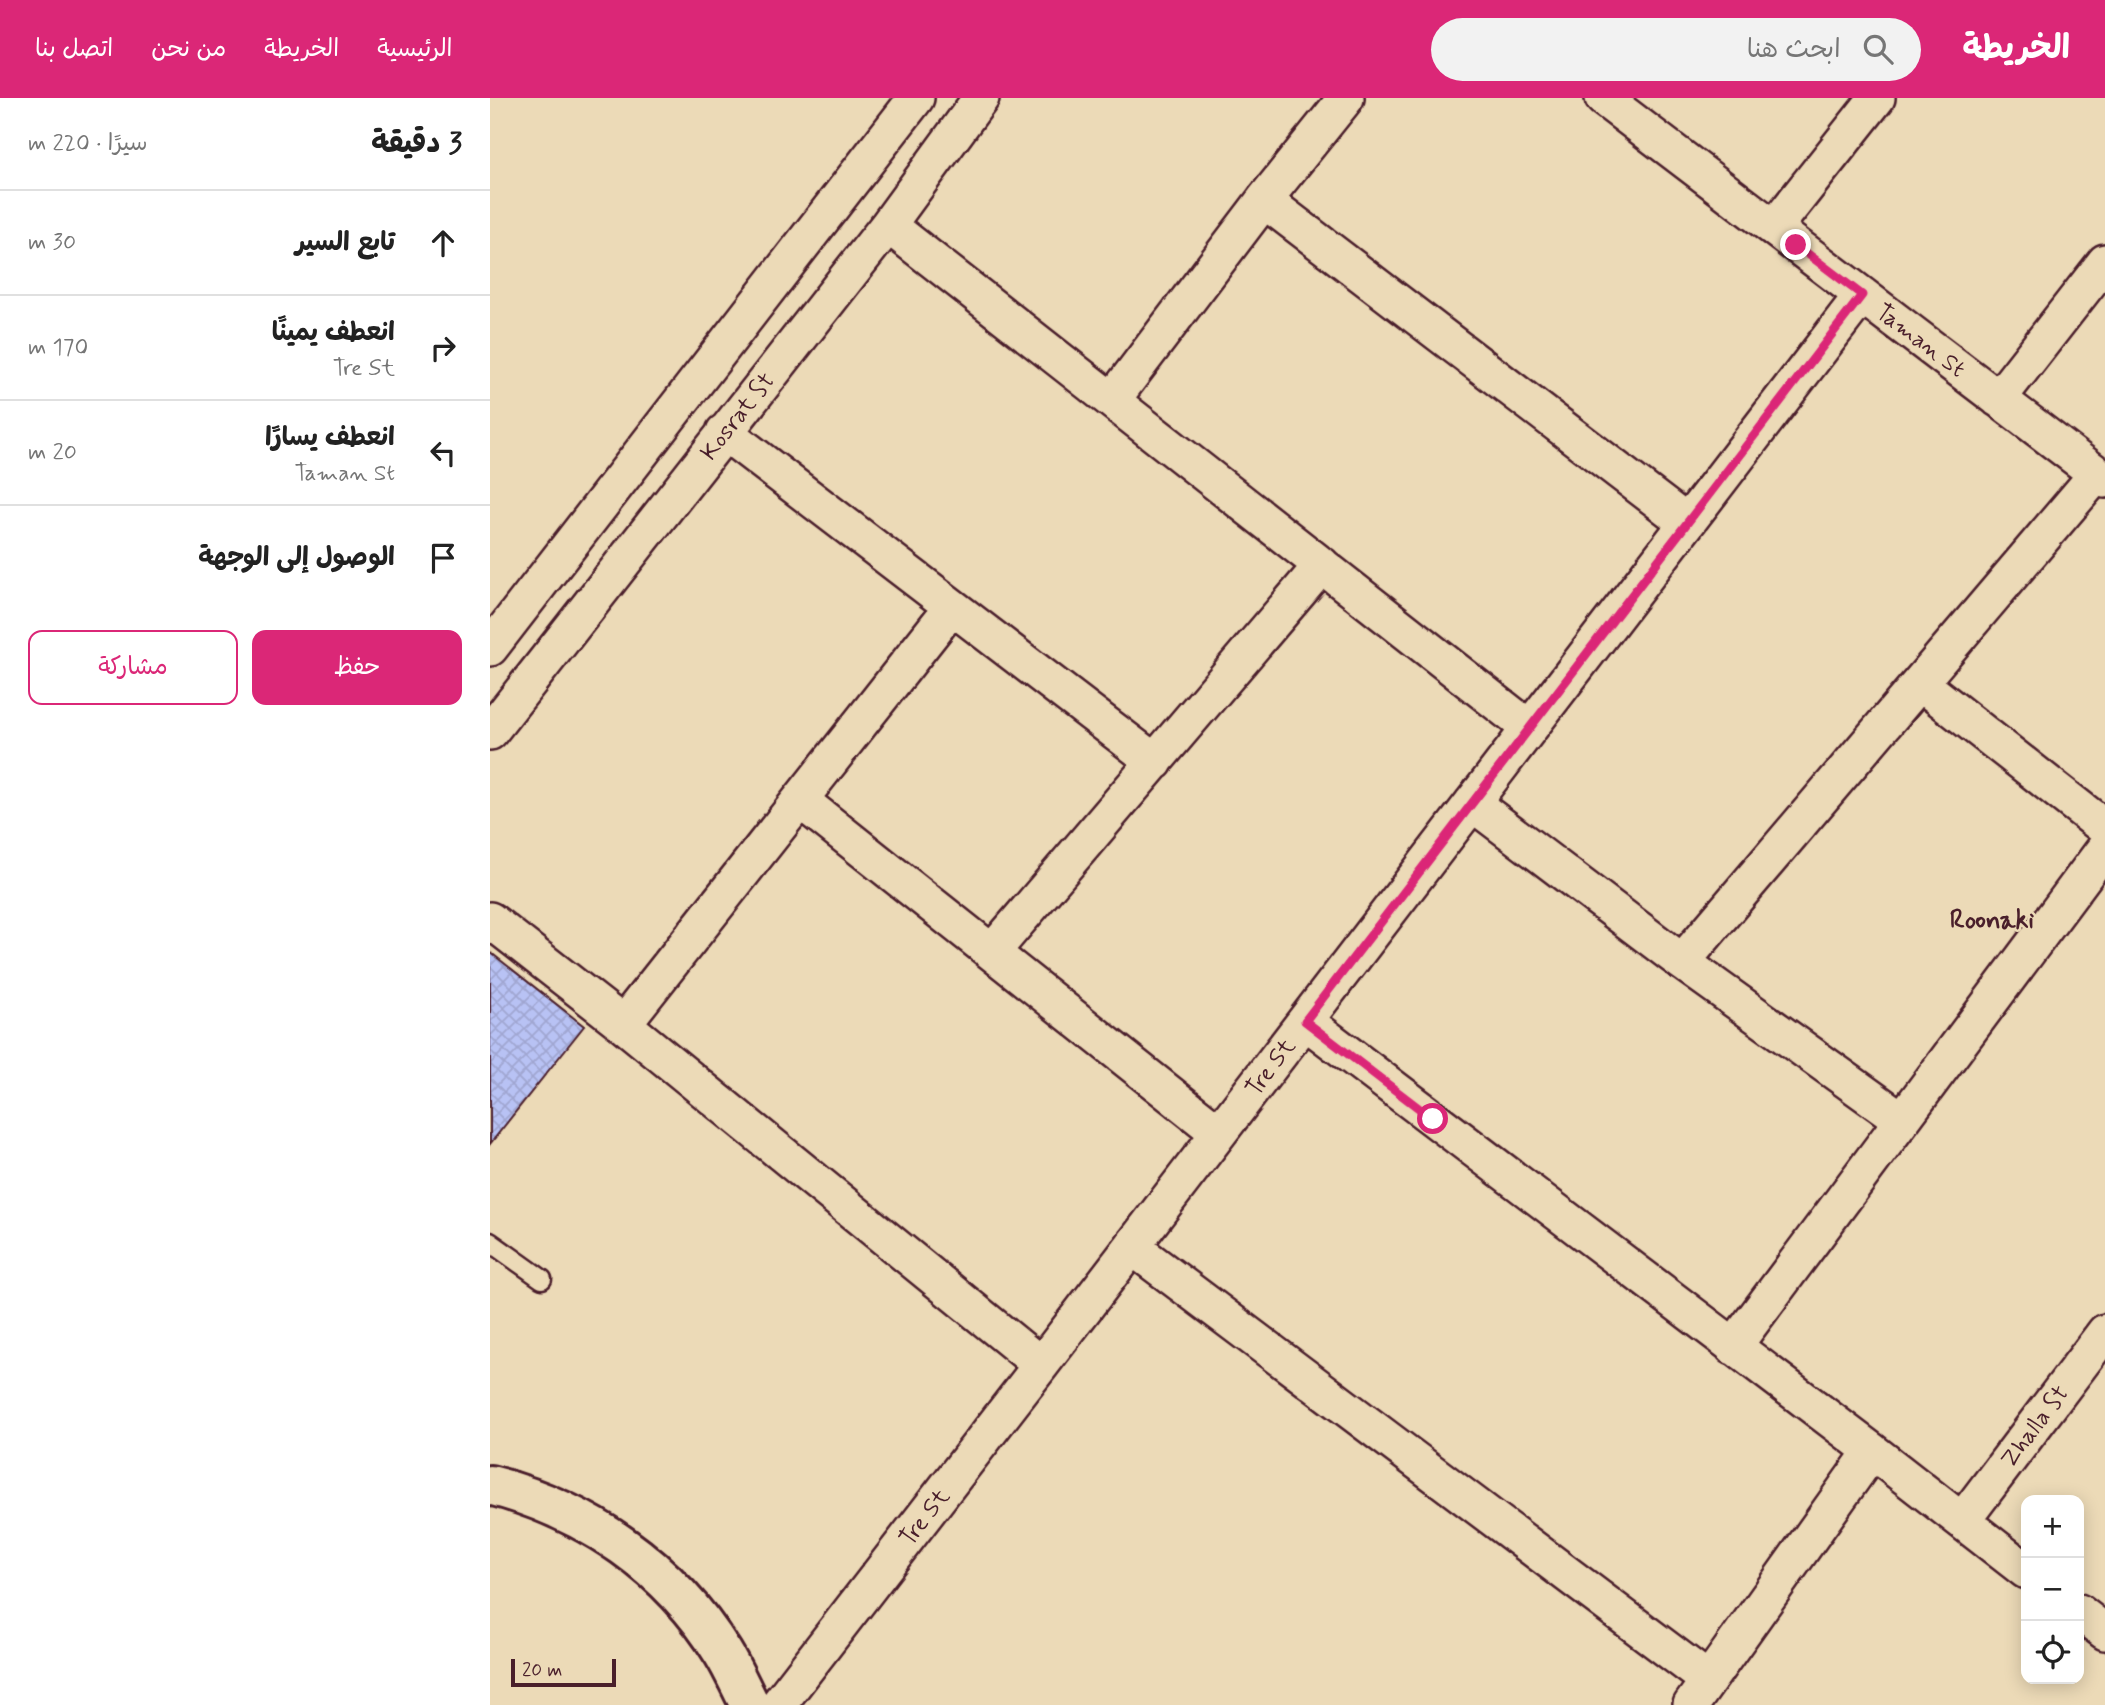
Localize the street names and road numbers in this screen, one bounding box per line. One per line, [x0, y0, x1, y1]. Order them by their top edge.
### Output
street label: Taman St [1869, 297, 1971, 385]
street label: Kosrat St [694, 367, 782, 467]
street label: Tre St [1239, 1033, 1303, 1103]
street label: Zhalla St [1994, 1379, 2076, 1474]
street label: Tre St [893, 1483, 957, 1553]

